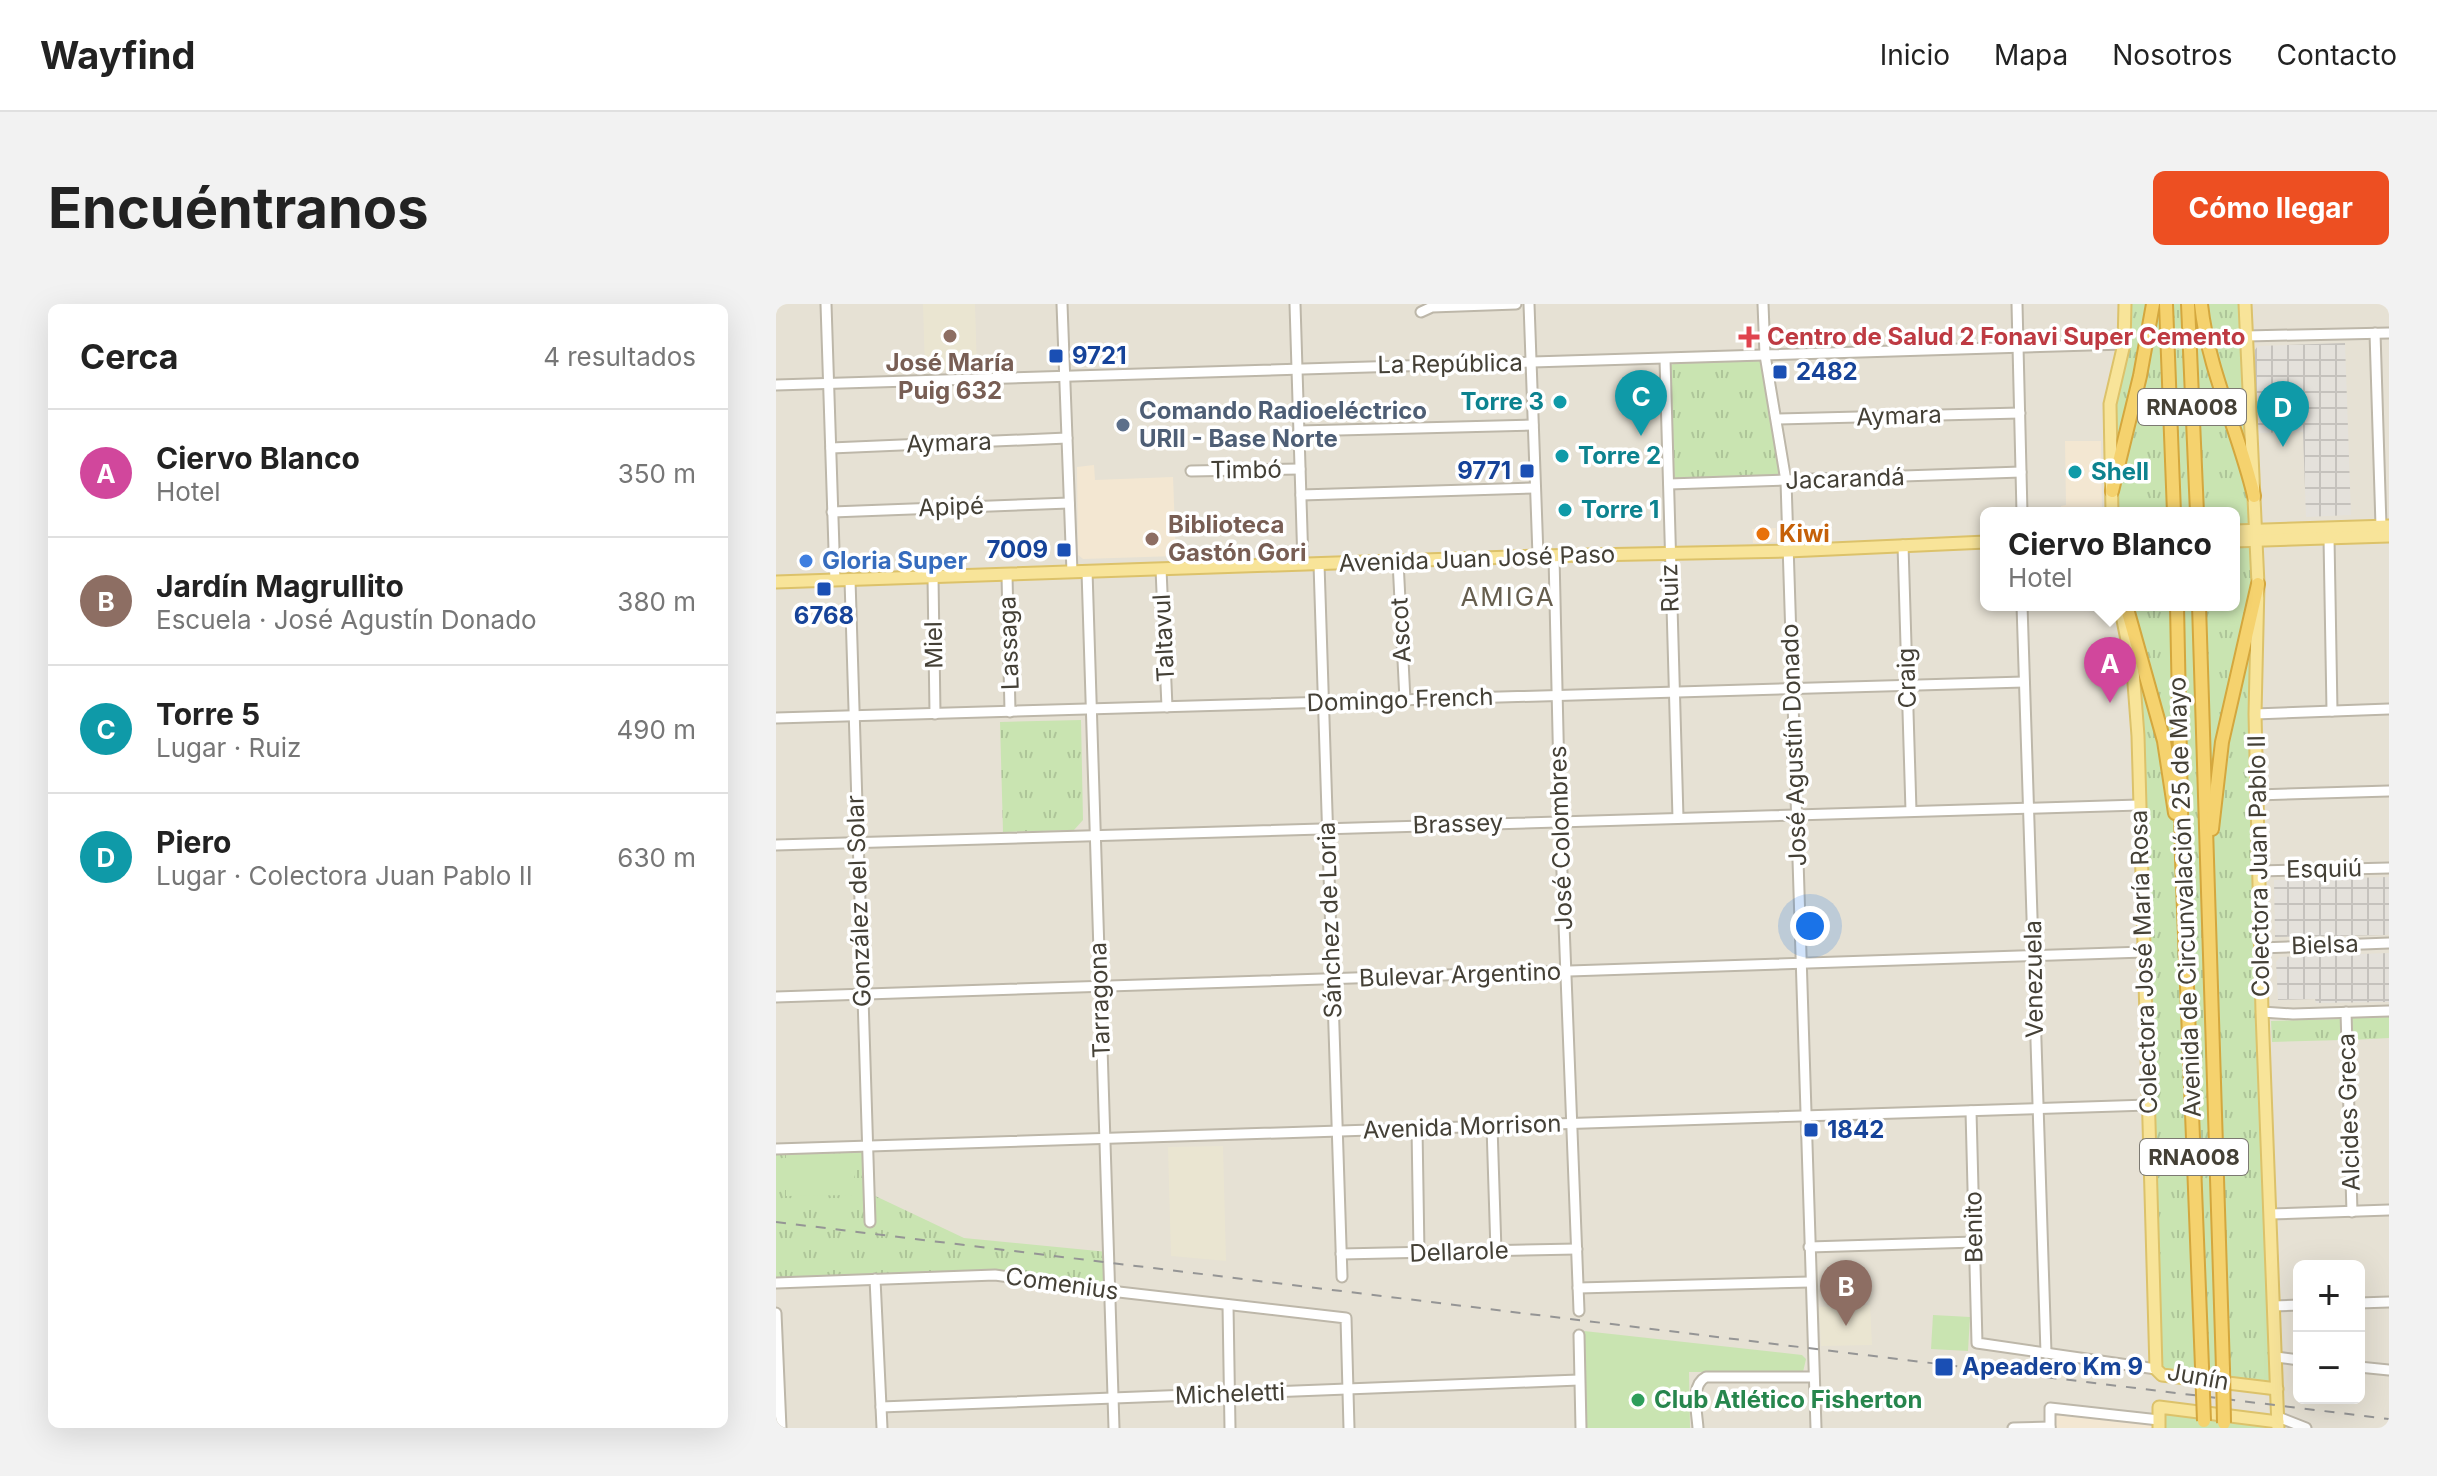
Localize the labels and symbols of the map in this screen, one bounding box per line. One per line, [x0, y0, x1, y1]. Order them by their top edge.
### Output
place label: Centro de Salud 2 Fonavi Super Cemento [1767, 322, 2245, 351]
marker: Centro de Salud 2 Fonavi Super Cemento [1738, 326, 1760, 348]
marker: José María Puig 632 [941, 327, 959, 345]
place label: 9721 [1072, 341, 1127, 370]
marker: 9721 [1047, 347, 1065, 365]
place label: José María Puig 632 [886, 348, 1014, 405]
street label: La República [1377, 348, 1523, 379]
place label: 2482 [1796, 357, 1858, 386]
marker: 2482 [1771, 363, 1789, 381]
pin: C [1615, 370, 1667, 436]
pin: D [2257, 381, 2309, 447]
place label: Torre 3 [1461, 387, 1544, 416]
road number: RNA008 [2138, 389, 2246, 425]
marker: Torre 3 [1551, 393, 1569, 411]
place label: Comando Radioeléctrico URII - Base Norte [1139, 396, 1427, 453]
street label: Aymara [1856, 400, 1942, 431]
marker: Comando Radioeléctrico URII - Base Norte [1114, 416, 1132, 434]
street label: Aymara [906, 427, 992, 458]
place label: Torre 2 [1578, 441, 1661, 470]
marker: Torre 2 [1553, 447, 1571, 465]
street label: Timbó [1210, 454, 1282, 485]
place label: 9771 [1457, 456, 1511, 485]
place label: Shell [2091, 457, 2149, 486]
marker: 9771 [1518, 462, 1536, 480]
street label: Jacarandá [1785, 462, 1905, 495]
marker: Shell [2066, 463, 2084, 481]
street label: Apipé [918, 491, 984, 522]
place label: Torre 1 [1581, 495, 1659, 524]
marker: Torre 1 [1556, 501, 1574, 519]
place label: Biblioteca Gastón Gori [1168, 510, 1306, 567]
place label: Kiwi [1779, 519, 1830, 548]
marker: Kiwi [1754, 525, 1772, 543]
marker: Biblioteca Gastón Gori [1143, 530, 1161, 548]
place label: 7009 [986, 535, 1048, 564]
street label: Avenida Juan José Paso [1338, 539, 1616, 578]
marker: 7009 [1055, 541, 1073, 559]
place label: Gloria Super [822, 546, 967, 575]
marker: Gloria Super [797, 552, 815, 570]
street label: Ruiz [1654, 563, 1685, 613]
marker: 6768 [815, 580, 833, 598]
district label: AMIGA [1460, 581, 1556, 612]
street label: Taltavul [1147, 593, 1180, 683]
street label: Lassaga [992, 596, 1025, 691]
street label: Ascot [1384, 597, 1417, 663]
place label: 6768 [794, 601, 854, 630]
street label: Miel [919, 621, 948, 669]
street label: José Agustín Donado [1775, 623, 1812, 867]
pin: A [2084, 637, 2136, 703]
street label: Craig [1891, 647, 1922, 709]
street label: Avenida de Circunvalación 25 de Mayo [2162, 676, 2207, 1118]
street label: Domingo French [1306, 682, 1494, 717]
street label: Colectora Juan Pablo II [2242, 735, 2275, 997]
street label: José Colombres [1543, 745, 1578, 931]
street label: González del Solar [840, 795, 877, 1007]
street label: Brassey [1412, 807, 1504, 840]
street label: Colectora José María Rosa [2124, 809, 2163, 1115]
street label: Sánchez de Loria [1312, 821, 1347, 1019]
street label: Esquiú [2286, 853, 2362, 884]
your location [1790, 906, 1830, 946]
street label: Venezuela [2018, 920, 2049, 1038]
street label: Bielsa [2291, 929, 2359, 960]
street label: Tarragona [1083, 942, 1116, 1058]
street label: Bulevar Argentino [1358, 956, 1562, 993]
street label: Alcides Greca [2331, 1033, 2366, 1191]
street label: Avenida Morrison [1362, 1109, 1562, 1144]
place label: 1842 [1827, 1115, 1884, 1144]
marker: 1842 [1802, 1121, 1820, 1139]
road number: RNA008 [2140, 1139, 2248, 1175]
street label: Benito [1958, 1191, 1989, 1263]
street label: Dellarole [1409, 1235, 1509, 1268]
pin: B [1820, 1260, 1872, 1326]
street label: Comenius [1004, 1261, 1120, 1306]
place label: Apeadero Km 9 [1962, 1352, 2143, 1381]
marker: Apeadero Km 9 [1933, 1356, 1955, 1378]
street label: Junín [2165, 1357, 2231, 1396]
street label: Micheletti [1174, 1377, 1286, 1410]
place label: Club Atlético Fisherton [1654, 1385, 1922, 1414]
marker: Club Atlético Fisherton [1629, 1391, 1647, 1409]

